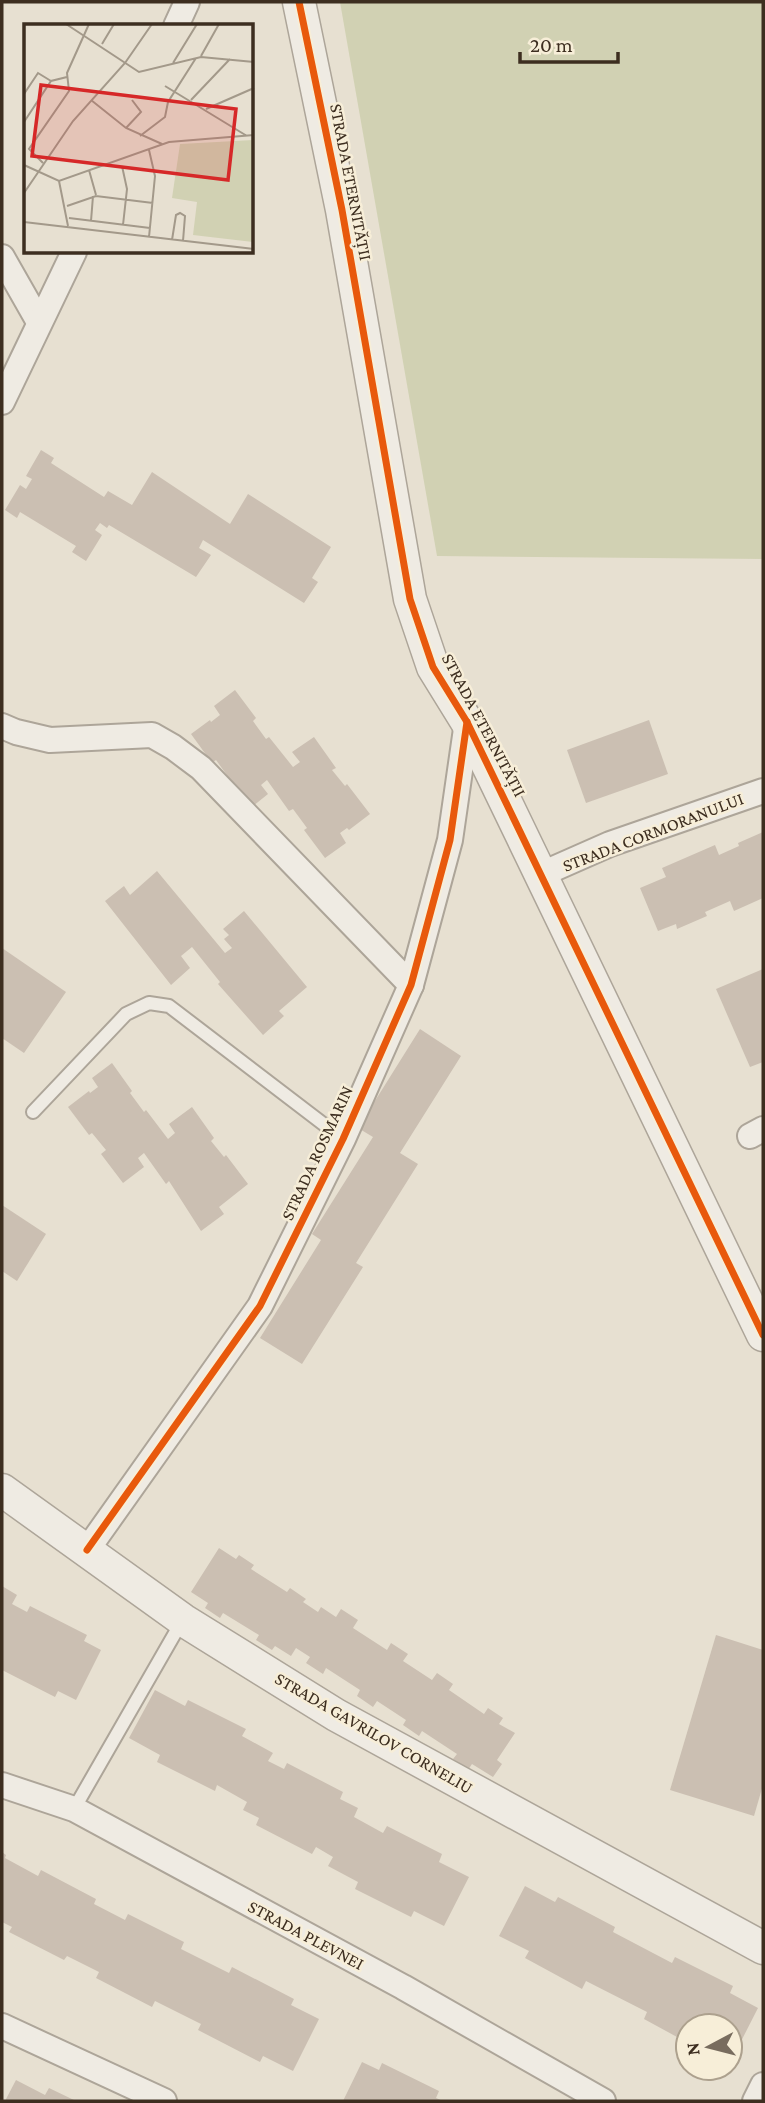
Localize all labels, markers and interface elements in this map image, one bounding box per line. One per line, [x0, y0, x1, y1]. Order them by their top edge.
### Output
scale bar [520, 21, 618, 65]
inset map [24, 24, 254, 254]
text: 20 m [530, 33, 573, 57]
street label: STRADA ETERNITĂȚII [324, 102, 376, 263]
street label: STRADA ETERNITĂȚII [436, 650, 530, 801]
street label: STRADA CORMORANULUI [560, 788, 746, 876]
street label: STRADA ROSMARIN [277, 1082, 357, 1223]
street label: STRADA GAVRILOV CORNELIU [272, 1668, 476, 1798]
street label: STRADA PLEVNEI [245, 1896, 367, 1974]
north arrow [674, 2012, 744, 2082]
text: N [681, 2041, 704, 2057]

